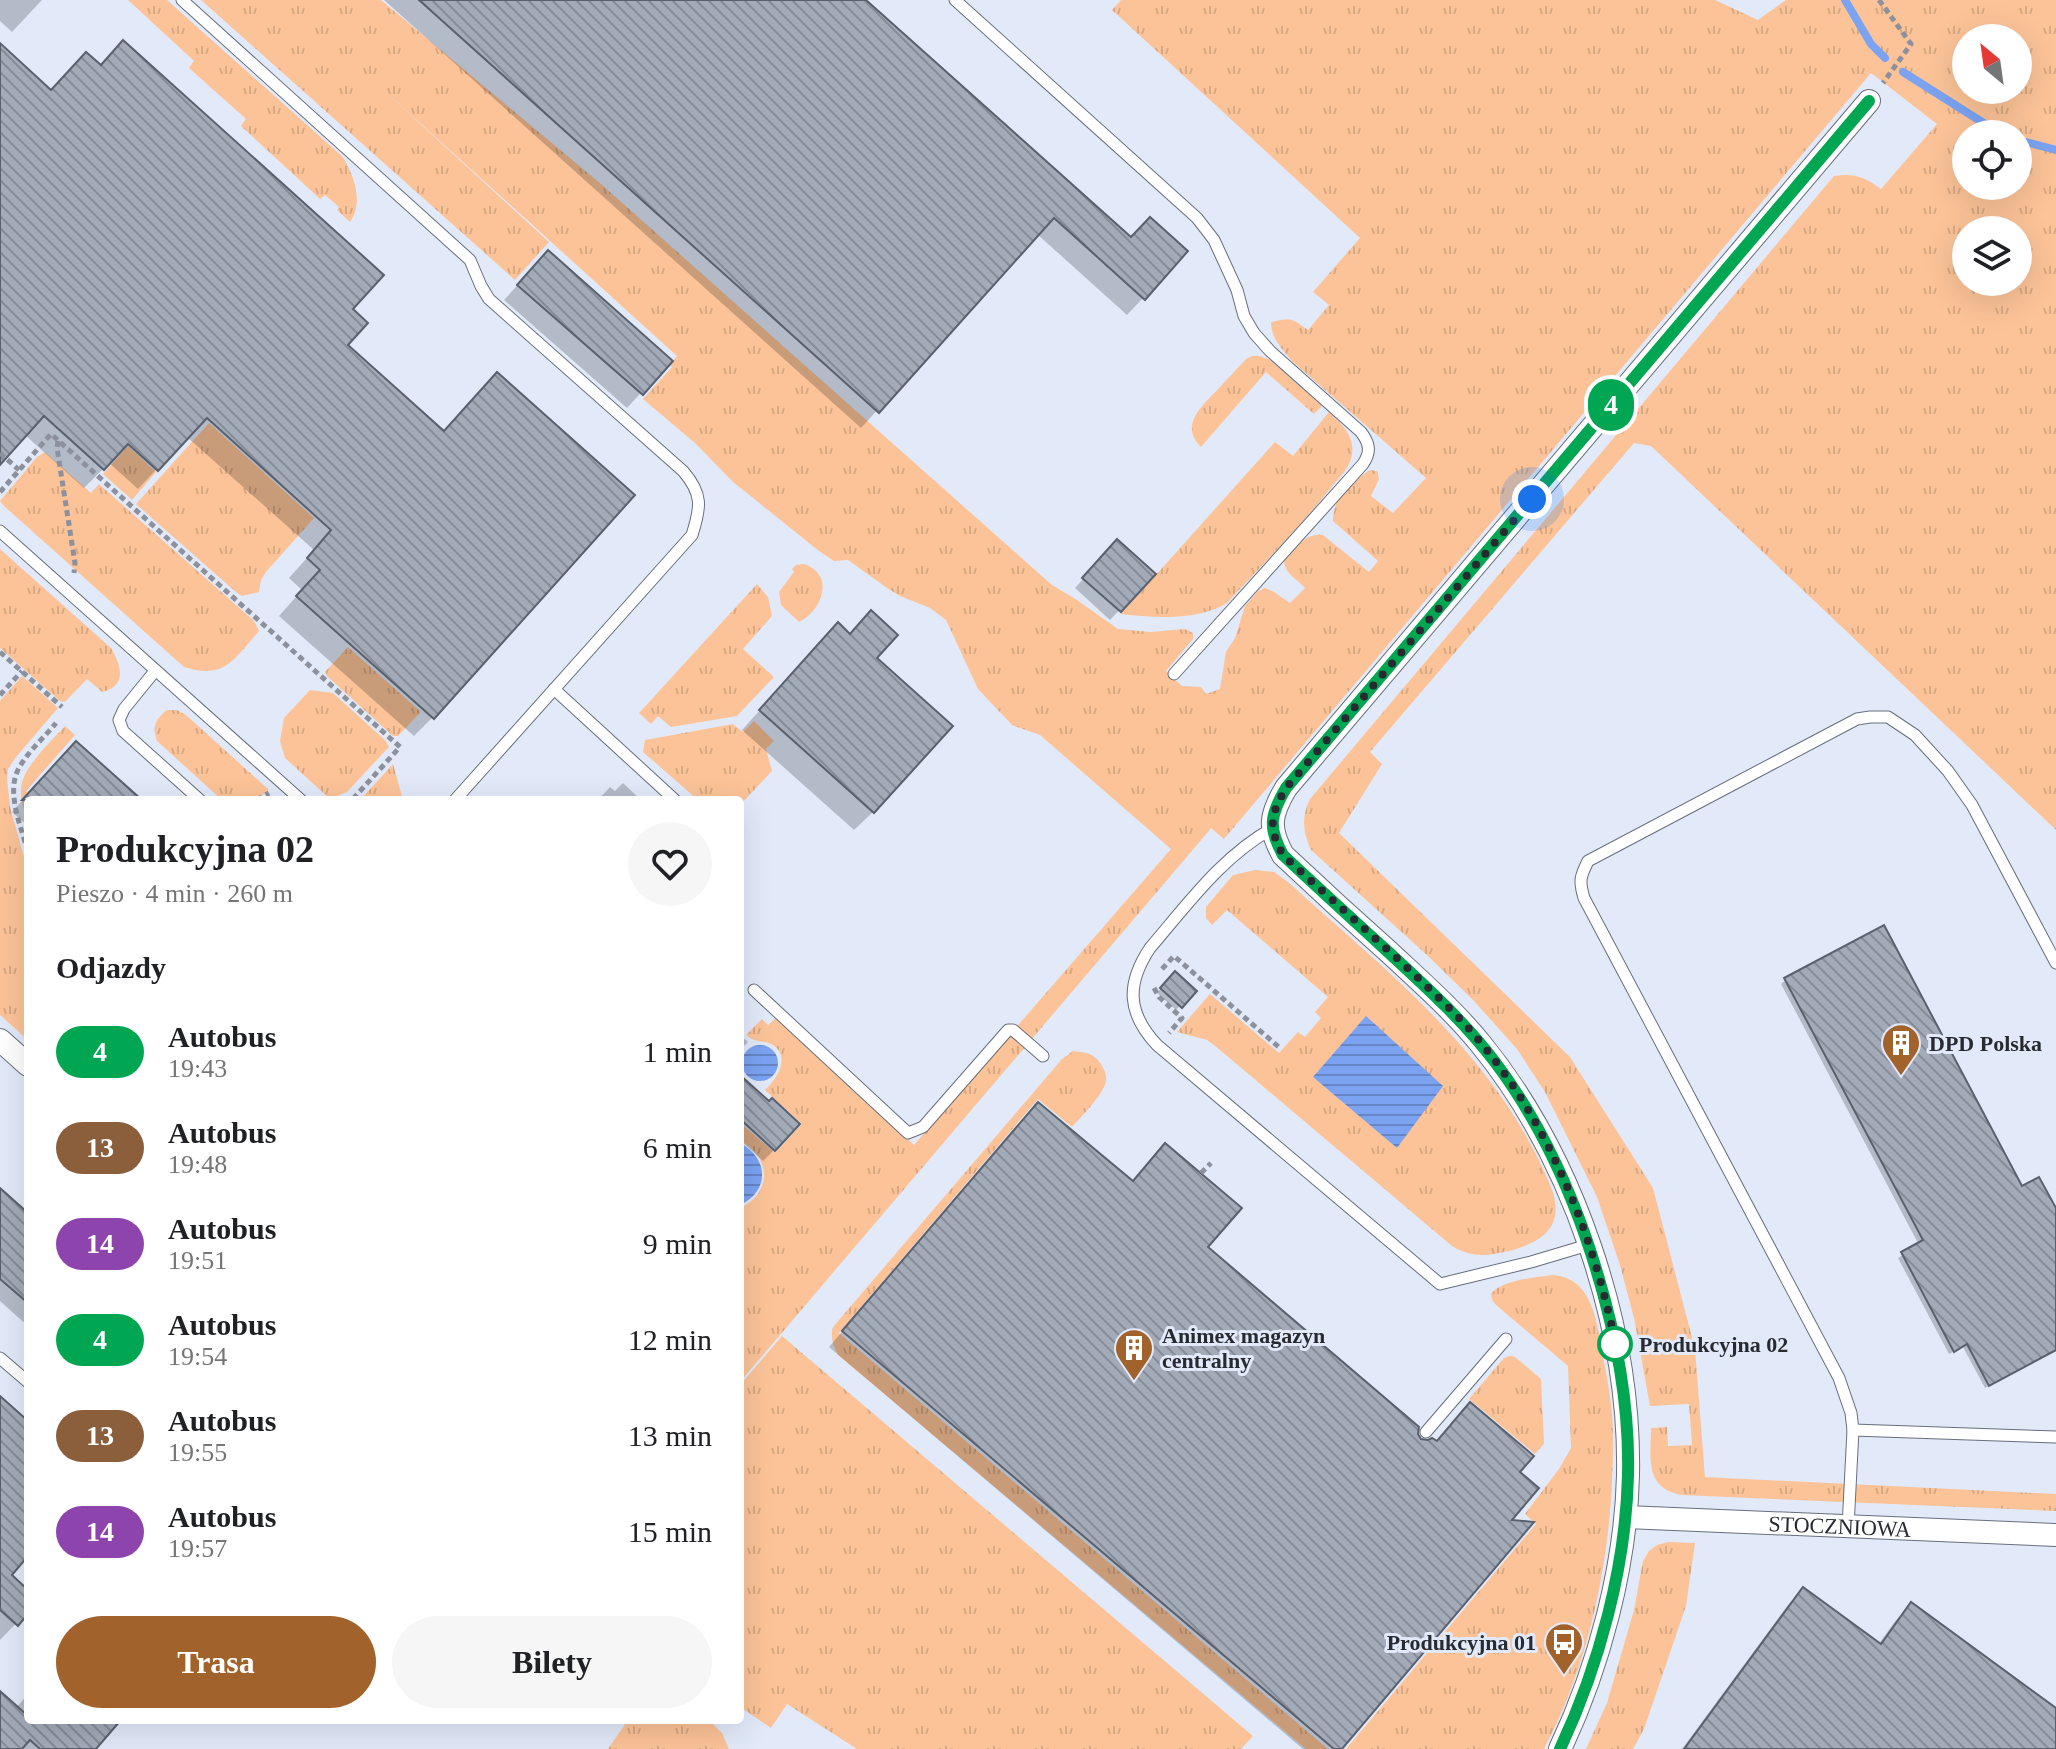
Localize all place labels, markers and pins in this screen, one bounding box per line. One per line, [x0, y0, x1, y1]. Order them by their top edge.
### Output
building icon: DPD Polska [1880, 1022, 1922, 1077]
place label: DPD Polska [1929, 1031, 2042, 1056]
place label: Animex magazyn centralny [1162, 1323, 1325, 1373]
building icon: Animex magazyn centralny [1113, 1327, 1155, 1382]
marker: Produkcyjna 02 [1598, 1327, 1632, 1361]
place label: Produkcyjna 02 [1639, 1332, 1788, 1357]
bus stop icon: Produkcyjna 01 [1543, 1621, 1585, 1676]
place label: Produkcyjna 01 [1387, 1630, 1536, 1655]

